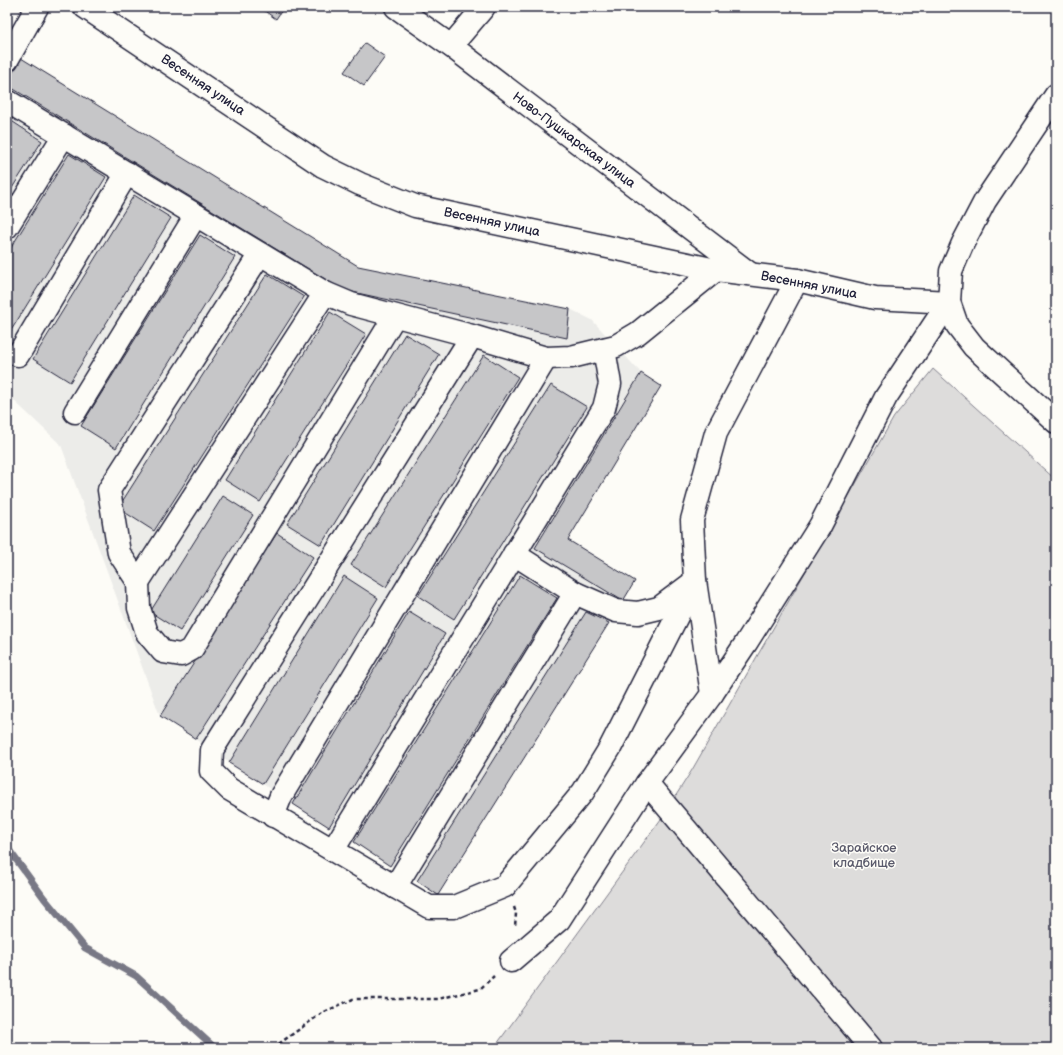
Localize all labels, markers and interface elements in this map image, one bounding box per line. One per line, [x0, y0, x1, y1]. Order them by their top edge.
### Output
street label: Весенняя улица [158, 51, 248, 119]
street label: Ново-Пушкарская улица [509, 89, 639, 192]
street label: Весенняя улица [443, 204, 542, 240]
street label: Весенняя улица [759, 268, 859, 302]
park label: Зарайское кладбище [832, 840, 896, 871]

